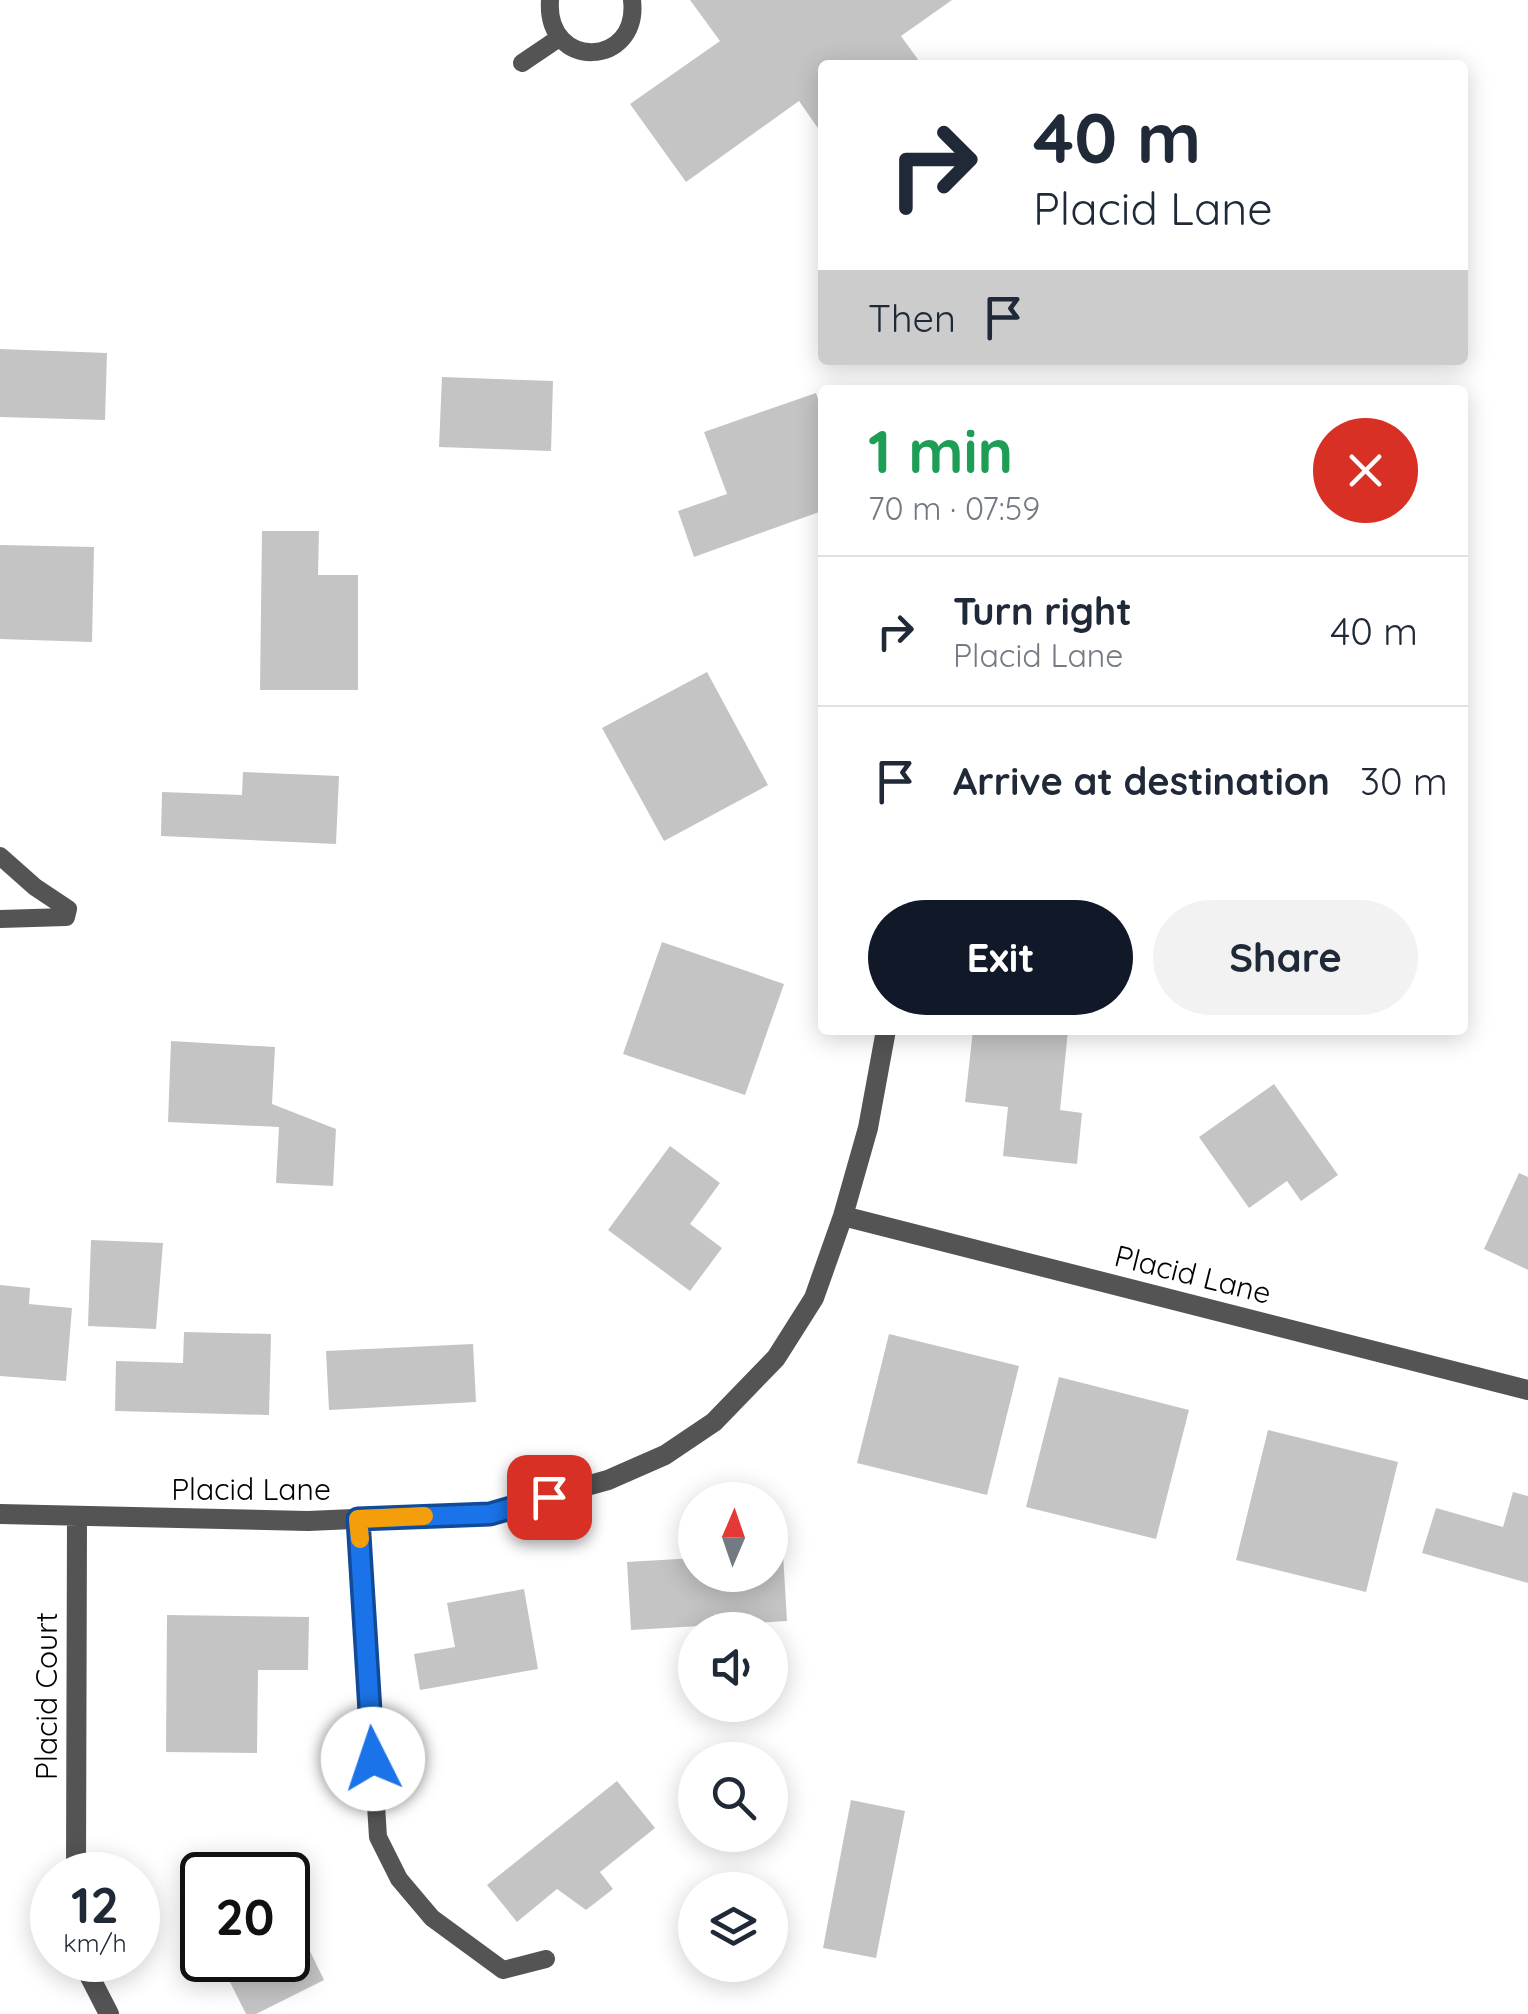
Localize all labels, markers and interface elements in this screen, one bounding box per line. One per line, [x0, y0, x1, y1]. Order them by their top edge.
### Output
text: 40 m [1033, 93, 1201, 181]
icon: right [868, 100, 998, 230]
text: Placid Lane [1033, 180, 1273, 236]
icon: arrive [976, 290, 1031, 345]
text: Then [868, 294, 956, 342]
text: 1 min [868, 413, 1013, 488]
button: close [1313, 418, 1418, 523]
text: 70 m · 07:59 [868, 488, 1040, 528]
text: Turn right [953, 587, 1132, 635]
icon: right [868, 604, 923, 659]
text: 40 m [1330, 607, 1418, 655]
text: Placid Lane [953, 635, 1123, 675]
icon: arrive [868, 754, 923, 809]
text: Arrive at destination [953, 757, 1330, 805]
text: 30 m [1360, 757, 1448, 805]
button: Exit [868, 900, 1133, 1015]
button: Share [1153, 900, 1418, 1015]
street label: Placid Lane [1111, 1236, 1275, 1312]
pin [507, 1455, 592, 1540]
street label: Placid Lane [171, 1470, 331, 1508]
icon: arrive [522, 1470, 577, 1525]
north arrow [678, 1482, 788, 1592]
map controls [678, 1482, 788, 1982]
street label: Placid Court [27, 1612, 65, 1780]
button: sound [678, 1612, 788, 1722]
position arrow [321, 1707, 425, 1811]
button: search [678, 1742, 788, 1852]
speed limit sign: 20 [180, 1852, 310, 1982]
button: layers [678, 1872, 788, 1982]
text: 12 [71, 1873, 119, 1936]
text: km/h [63, 1927, 127, 1958]

